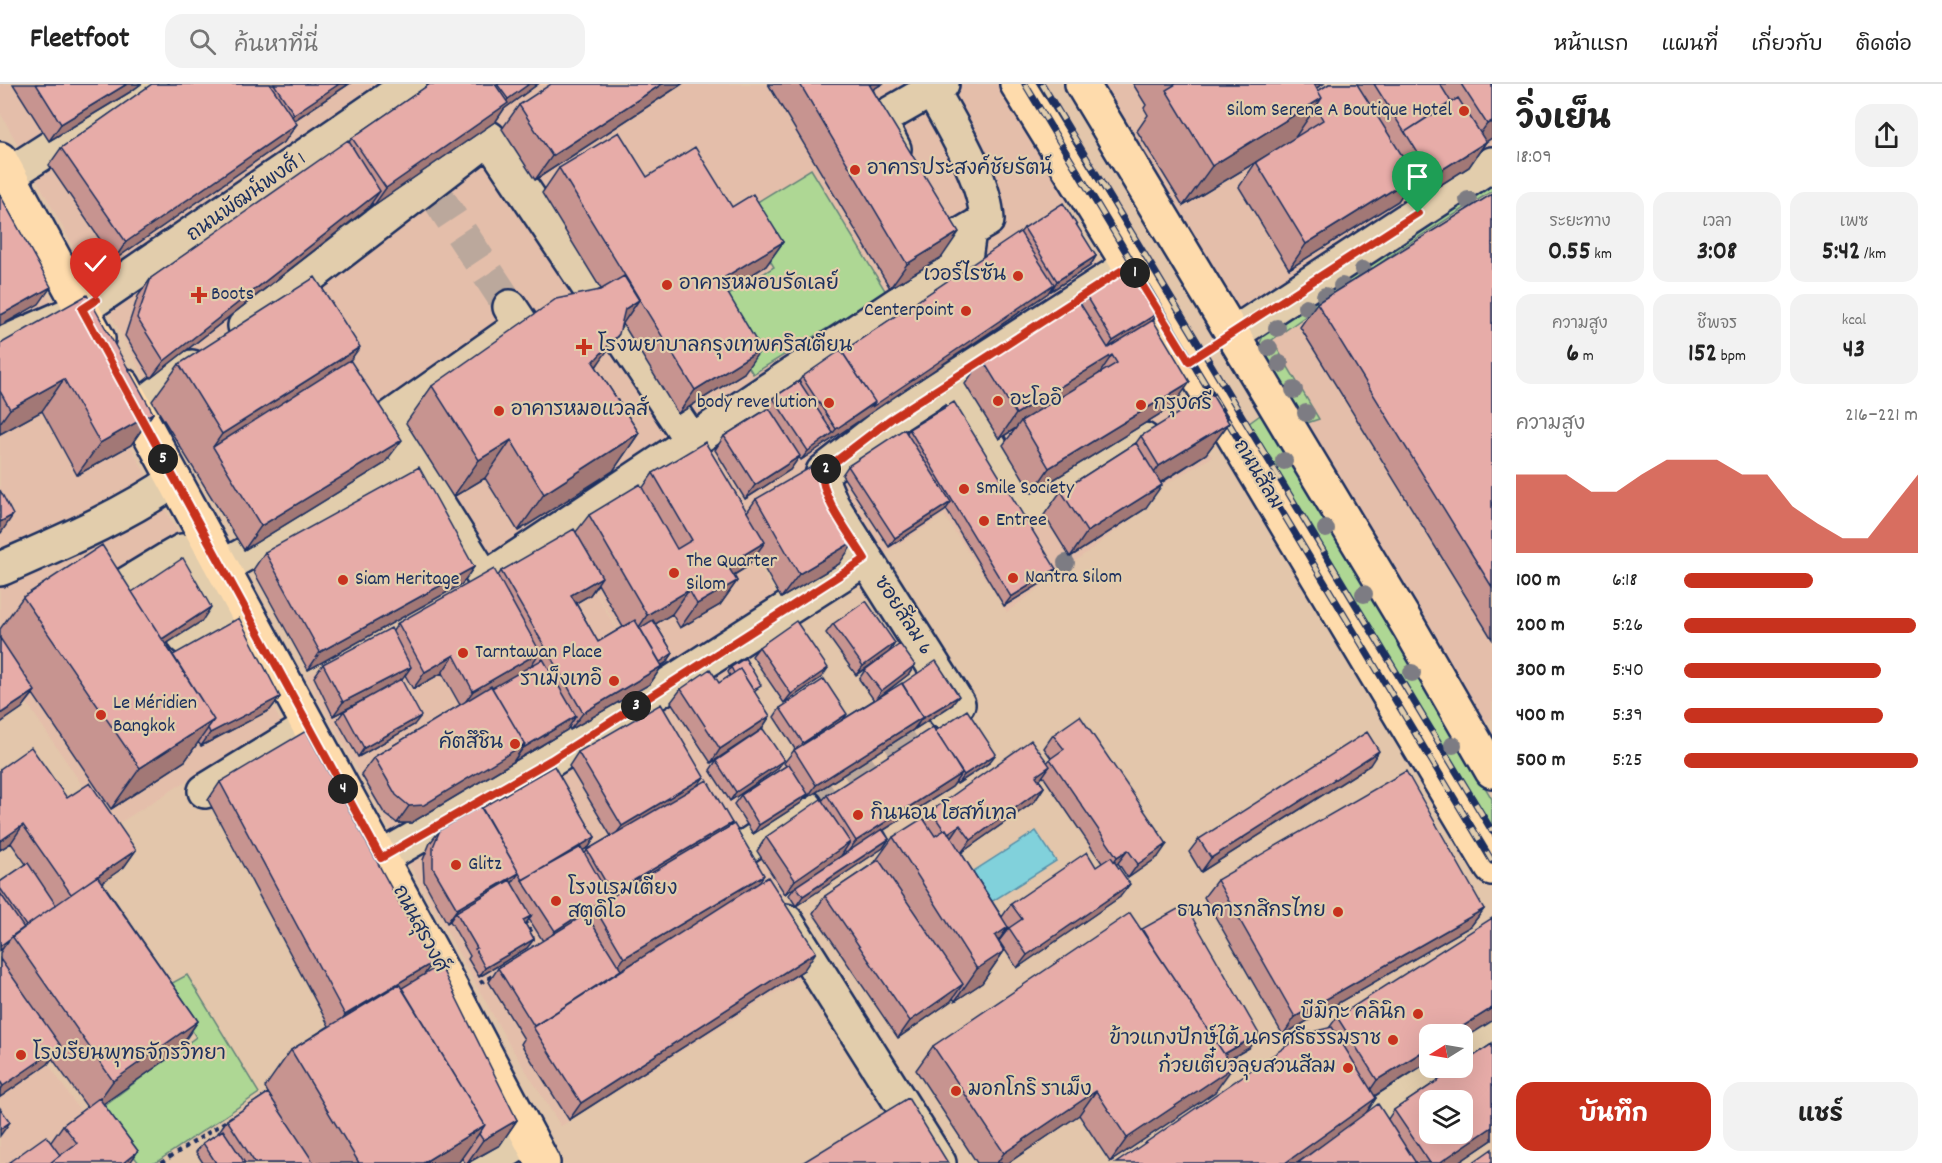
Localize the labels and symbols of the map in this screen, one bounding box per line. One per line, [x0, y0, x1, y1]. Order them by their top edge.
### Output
place label: Silom Serene A Boutique Hotel [1227, 97, 1452, 125]
marker: Silom Serene A Boutique Hotel [1457, 104, 1471, 118]
street label: ถนนพัฒน์พงศ์ 1 [180, 145, 312, 250]
pin [1392, 151, 1443, 213]
place label: อาคารประสงค์ชัยรัตน์ [867, 154, 1053, 184]
marker: อาคารประสงค์ชัยรัตน์ [848, 163, 862, 177]
pin [70, 238, 121, 300]
pin: 1 [1120, 258, 1150, 288]
place label: เวอร์ไรซัน [924, 260, 1006, 290]
place label: อาคารหมอบรัดเลย์ [679, 269, 839, 299]
marker: เวอร์ไรซัน [1011, 269, 1025, 283]
marker: อาคารหมอบรัดเลย์ [660, 278, 674, 292]
place label: Boots [211, 281, 254, 309]
marker: Boots [192, 288, 206, 302]
place label: Centerpoint [864, 297, 954, 325]
marker: Centerpoint [959, 304, 973, 318]
place label: โรงพยาบาลกรุงเทพคริสเตียน [598, 331, 852, 361]
marker: โรงพยาบาลกรุงเทพคริสเตียน [575, 338, 593, 356]
place label: อะโออิ [1010, 385, 1062, 415]
place label: body reve lution [697, 389, 817, 417]
place label: กรุงศรี [1153, 390, 1212, 419]
marker: อะโออิ [991, 394, 1005, 408]
place label: อาคารหมอแวลส์ [511, 395, 650, 425]
marker: body reve lution [822, 396, 836, 410]
marker: กรุงศรี [1134, 398, 1148, 412]
marker: อาคารหมอแวลส์ [492, 404, 506, 418]
street label: ถนนสีลม [1225, 434, 1290, 515]
pin: 5 [148, 444, 178, 474]
pin: 2 [811, 454, 841, 484]
place label: Smile Society [976, 475, 1075, 503]
marker: Smile Society [957, 482, 971, 496]
place label: Entree [996, 507, 1047, 535]
marker: Entree [977, 514, 991, 528]
place label: The Quarter Silom [686, 548, 778, 599]
place label: Nantra Silom [1025, 564, 1122, 592]
place label: Siam Heritage [355, 566, 460, 594]
marker: The Quarter Silom [667, 566, 681, 580]
street label: ซอยสีลม 6 [866, 570, 939, 661]
marker: Nantra Silom [1006, 571, 1020, 585]
marker: Siam Heritage [336, 573, 350, 587]
place label: Tarntawan Place [475, 639, 602, 667]
marker: Tarntawan Place [456, 646, 470, 660]
place label: ราเม็งเทอิ [520, 665, 602, 695]
marker: ราเม็งเทอิ [607, 674, 621, 688]
place label: Le Méridien Bangkok [113, 690, 197, 741]
pin: 3 [621, 691, 651, 721]
marker: Le Méridien Bangkok [94, 708, 108, 722]
place label: คัตสึชิน [439, 729, 503, 758]
marker: คัตสึชิน [508, 737, 522, 751]
pin: 4 [328, 774, 358, 804]
place label: กินนอน โฮสท์เทล [870, 799, 1017, 829]
marker: กินนอน โฮสท์เทล [851, 808, 865, 822]
place label: Glitz [468, 851, 502, 879]
marker: Glitz [449, 858, 463, 872]
place label: โรงแรมเตียง สตูดิโอ [568, 874, 678, 927]
street label: ถนนสุรวงศ์ [384, 879, 456, 979]
marker: โรงแรมเตียง สตูดิโอ [549, 894, 563, 908]
place label: ธนาคารกสิกรไทย [1177, 896, 1326, 926]
marker: ธนาคารกสิกรไทย [1331, 905, 1345, 919]
place label: บีมิกะ คลินิก [1300, 999, 1406, 1028]
marker: บีมิกะ คลินิก [1411, 1007, 1425, 1021]
place label: ข้าวแกงปักษ์ใต้ นครศรีธรรมราช [1109, 1024, 1381, 1054]
north arrow [1419, 1024, 1473, 1078]
marker: ข้าวแกงปักษ์ใต้ นครศรีธรรมราช [1386, 1033, 1400, 1047]
place label: โรงเรียนพุทธจักรวิทยา [33, 1039, 226, 1069]
place label: ก๋วยเตี๋ยวลุยสวนสีลม [1158, 1046, 1336, 1082]
marker: โรงเรียนพุทธจักรวิทยา [14, 1048, 28, 1062]
marker: ก๋วยเตี๋ยวลุยสวนสีลม [1341, 1061, 1355, 1075]
place label: มอกโกริ ราเม็ง [968, 1075, 1092, 1105]
marker: มอกโกริ ราเม็ง [949, 1084, 963, 1098]

